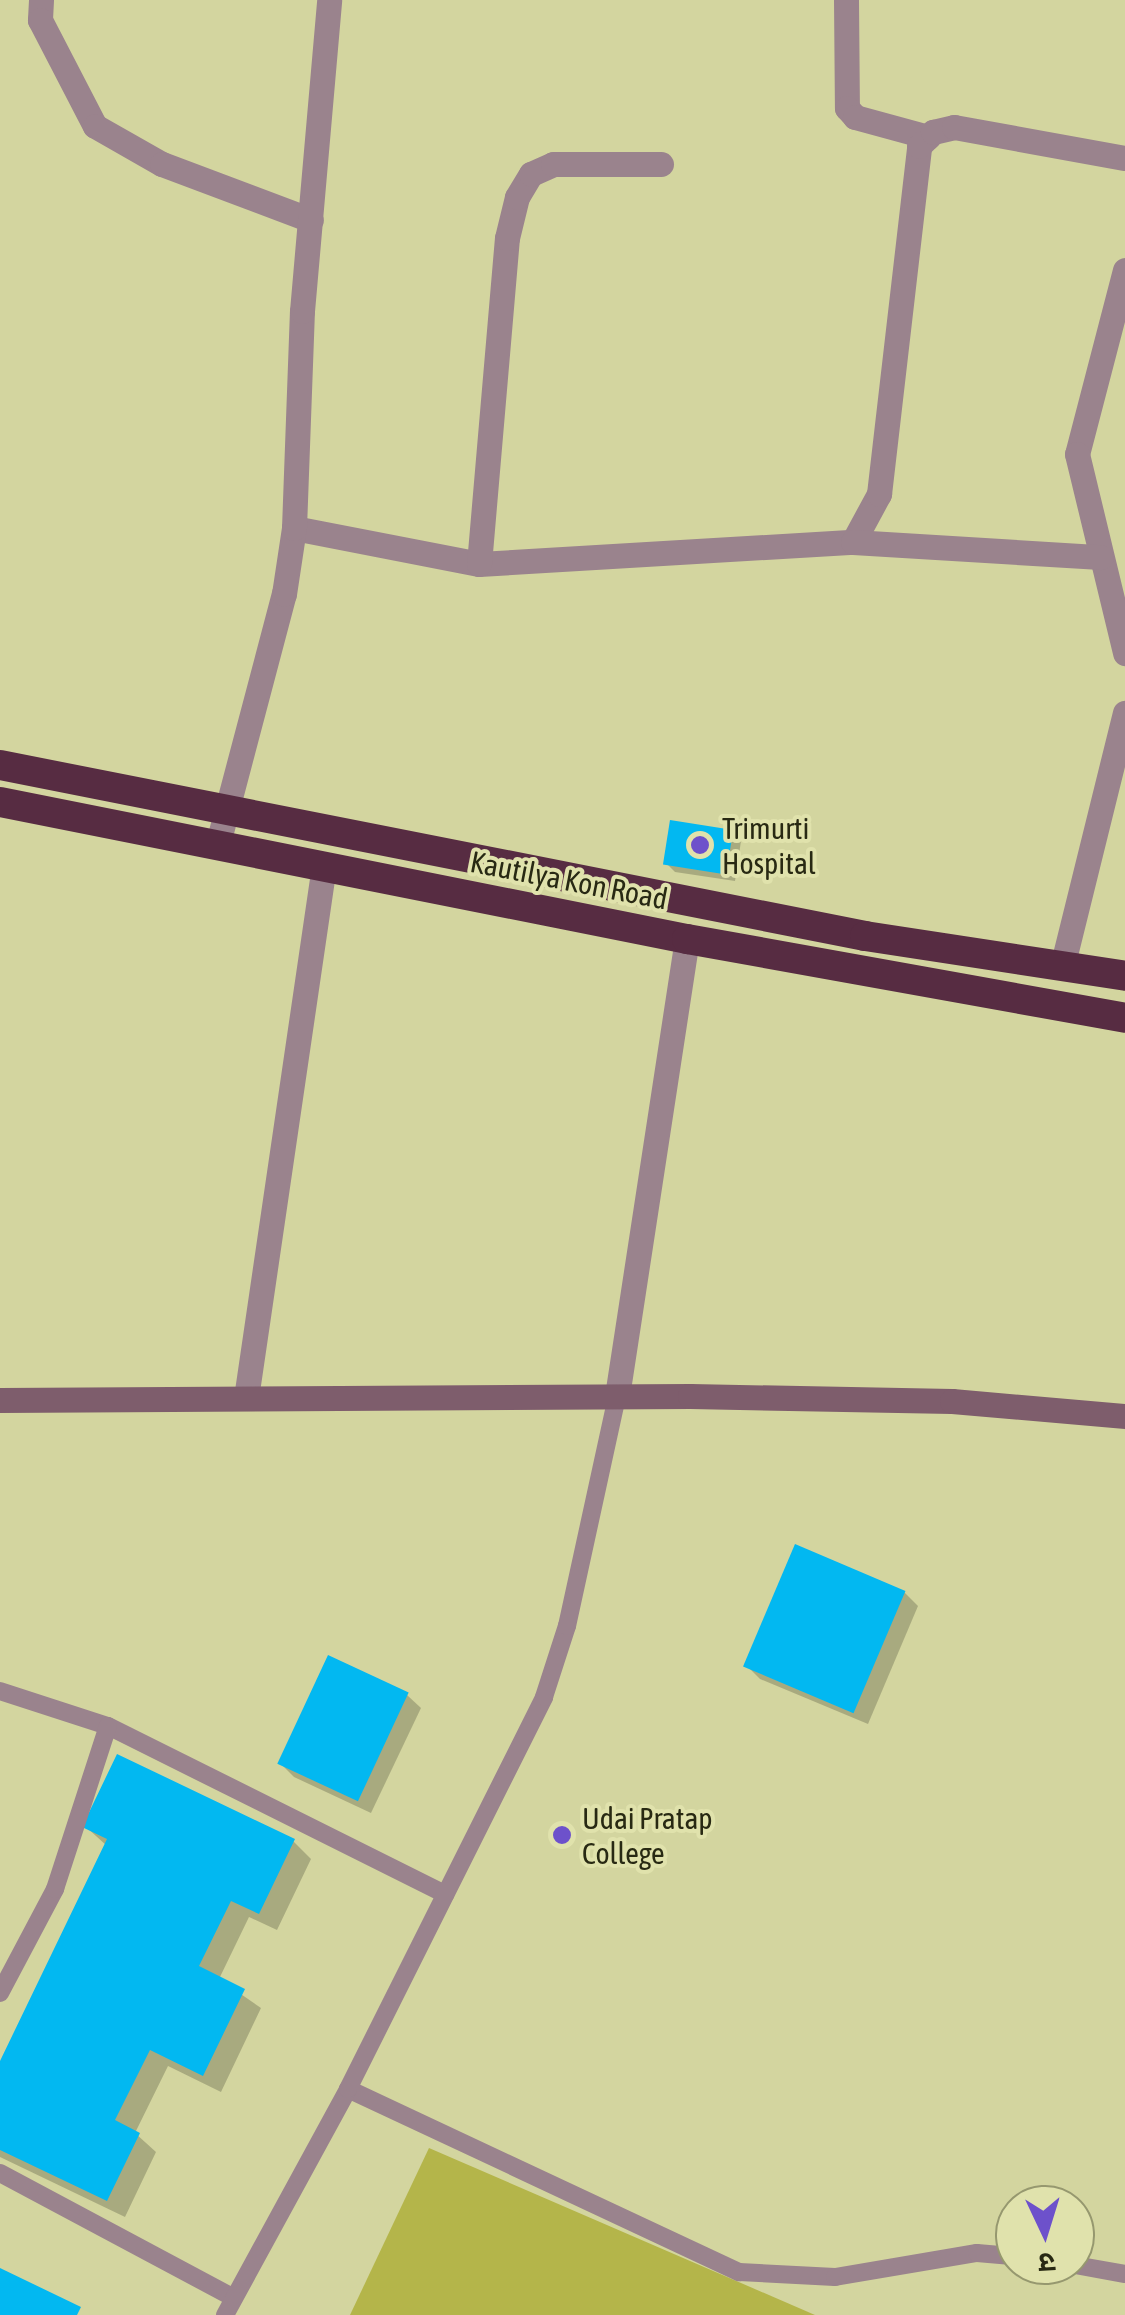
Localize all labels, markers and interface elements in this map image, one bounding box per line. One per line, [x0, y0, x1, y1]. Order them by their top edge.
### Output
place label: Trimurti Hospital [722, 810, 816, 880]
marker: Trimurti Hospital [687, 832, 713, 858]
street label: Kautilya Kon Road [467, 843, 671, 917]
place label: Udai Pratap College [582, 1800, 713, 1870]
marker: Udai Pratap College [551, 1824, 573, 1846]
north arrow [995, 2185, 1095, 2285]
text: उ [1038, 2246, 1056, 2279]

